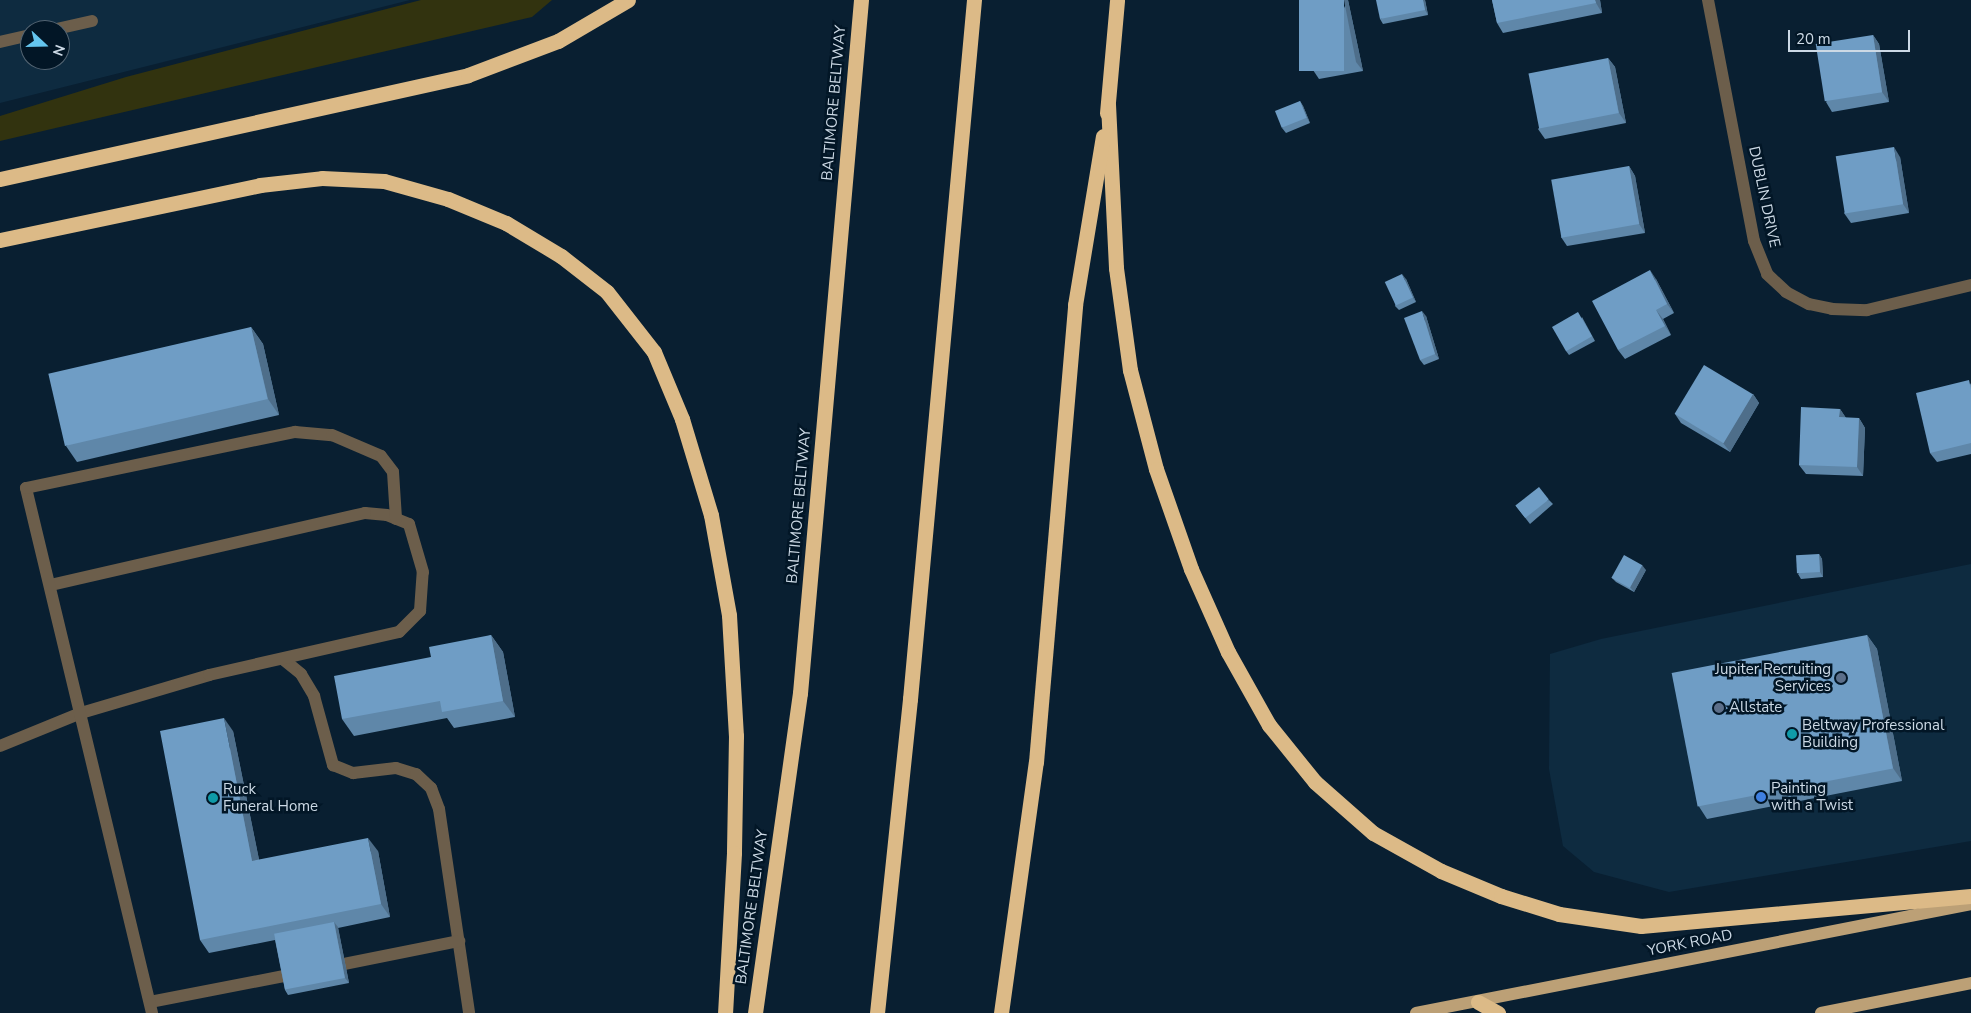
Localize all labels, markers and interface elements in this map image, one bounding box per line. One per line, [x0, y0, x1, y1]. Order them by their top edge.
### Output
north arrow [20, 20, 70, 70]
scale bar [1791, 20, 1914, 52]
street label: BALTIMORE BELTWAY [818, 25, 850, 181]
text: 20 m [1796, 29, 1831, 49]
text: N [48, 42, 69, 58]
street label: DUBLIN DRIVE [1744, 145, 1784, 249]
street label: BALTIMORE BELTWAY [783, 428, 815, 584]
place label: Jupiter Recruiting Services [1715, 660, 1831, 695]
marker: Jupiter Recruiting Services [1835, 672, 1847, 684]
place label: Allstate [1729, 699, 1782, 717]
marker: Allstate [1713, 702, 1725, 714]
place label: Beltway Professional Building [1802, 716, 1944, 751]
marker: Beltway Professional Building [1786, 728, 1798, 740]
place label: Painting with a Twist [1771, 779, 1853, 814]
place label: Ruck Funeral Home [223, 780, 318, 815]
marker: Painting with a Twist [1755, 791, 1767, 803]
marker: Ruck Funeral Home [207, 792, 219, 804]
street label: BALTIMORE BELTWAY [732, 829, 772, 985]
street label: YORK ROAD [1646, 926, 1734, 960]

